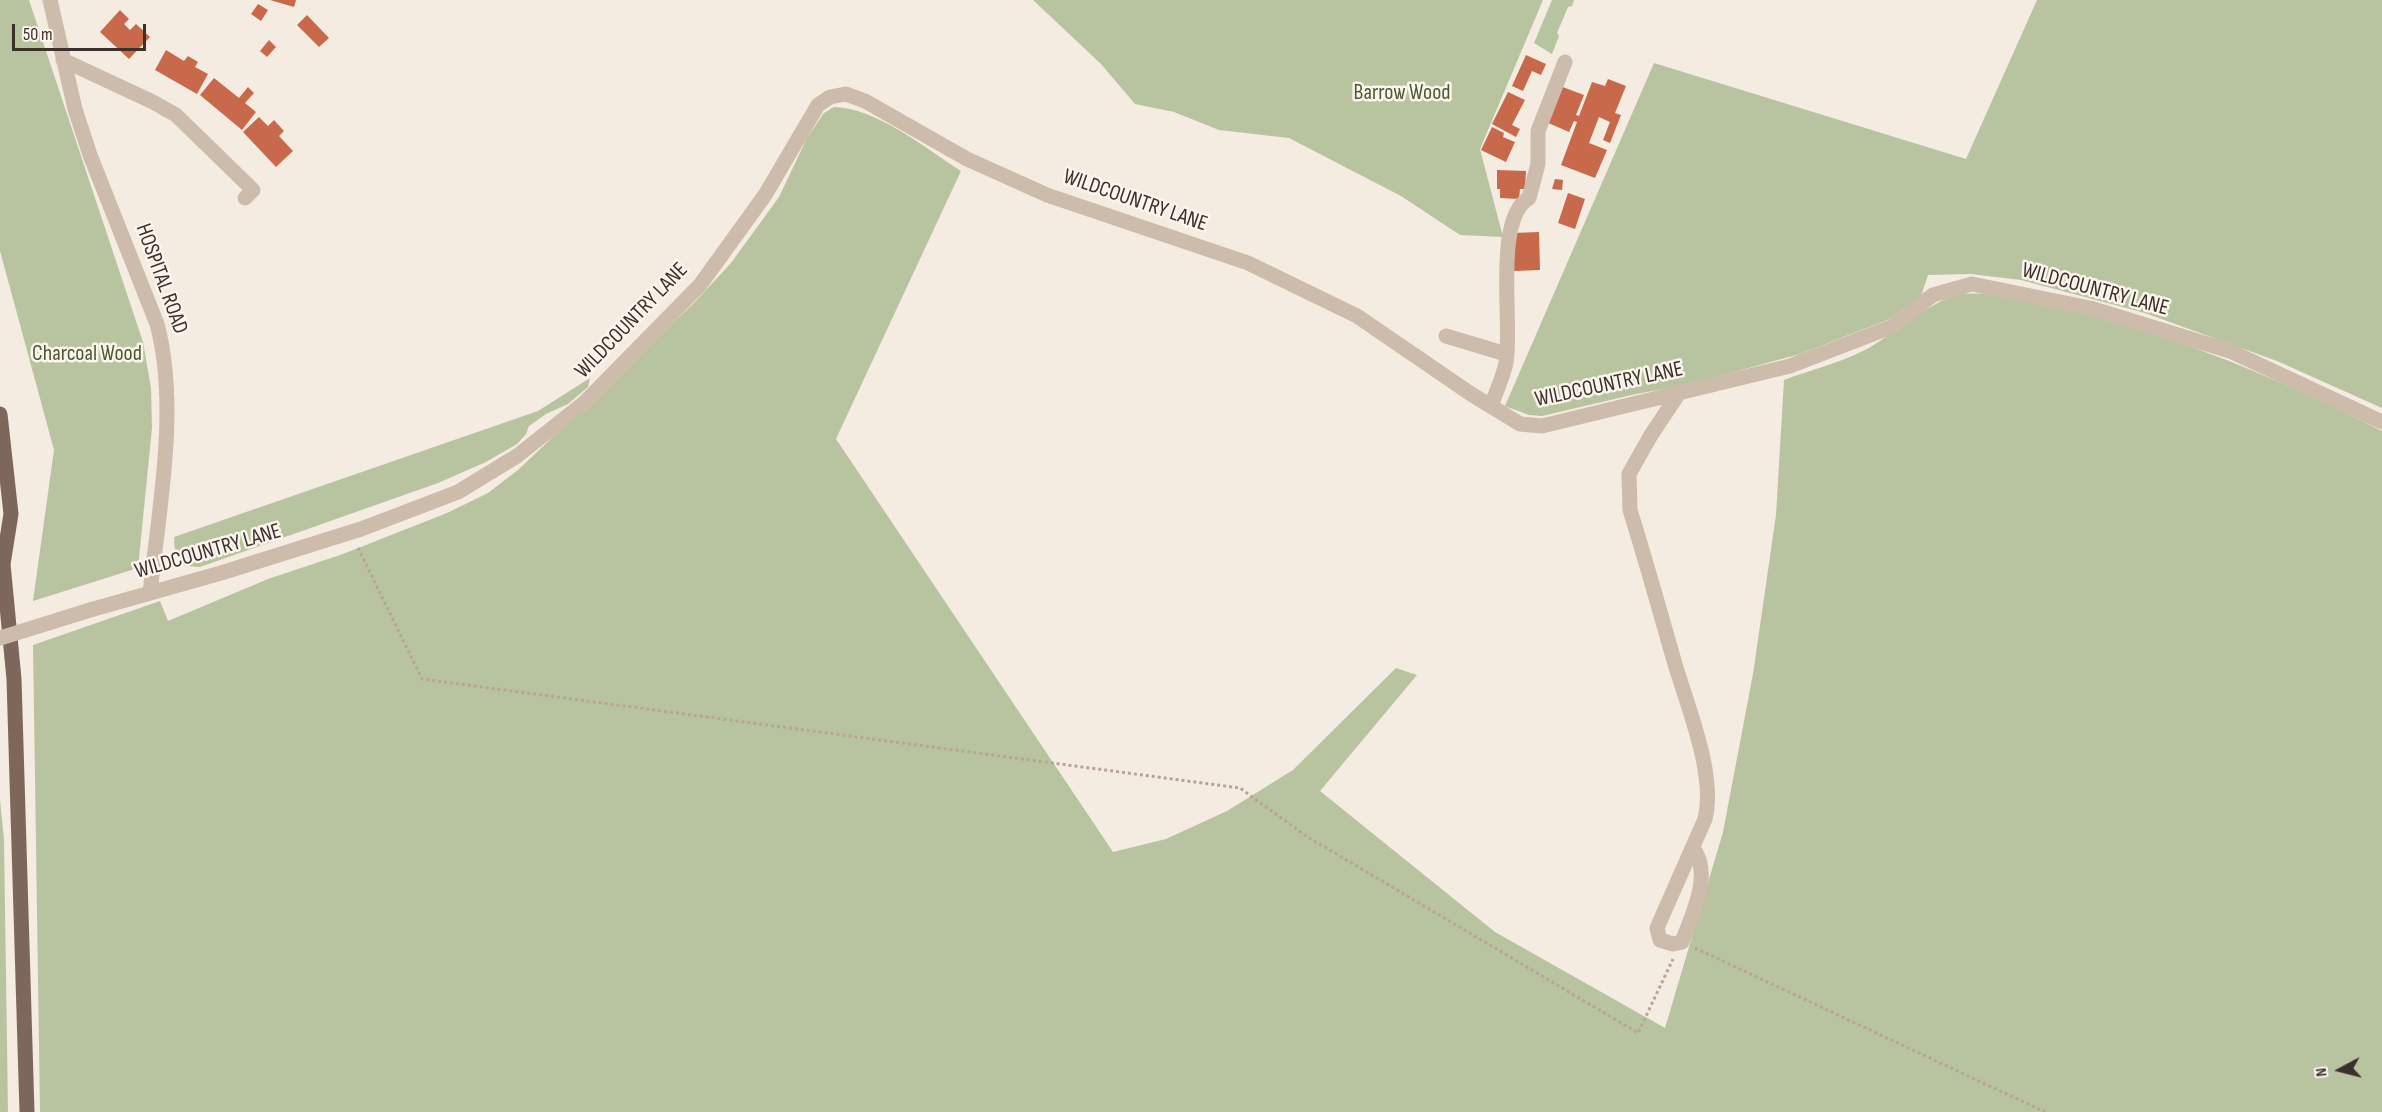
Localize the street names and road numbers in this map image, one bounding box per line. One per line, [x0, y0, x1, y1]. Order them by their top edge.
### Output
street label: WILDCOUNTRY LANE [1059, 164, 1211, 238]
street label: HOSPITAL ROAD [129, 220, 193, 338]
street label: WILDCOUNTRY LANE [570, 258, 694, 384]
street label: WILDCOUNTRY LANE [2019, 258, 2171, 322]
street label: WILDCOUNTRY LANE [1533, 356, 1685, 414]
street label: WILDCOUNTRY LANE [132, 519, 284, 585]

